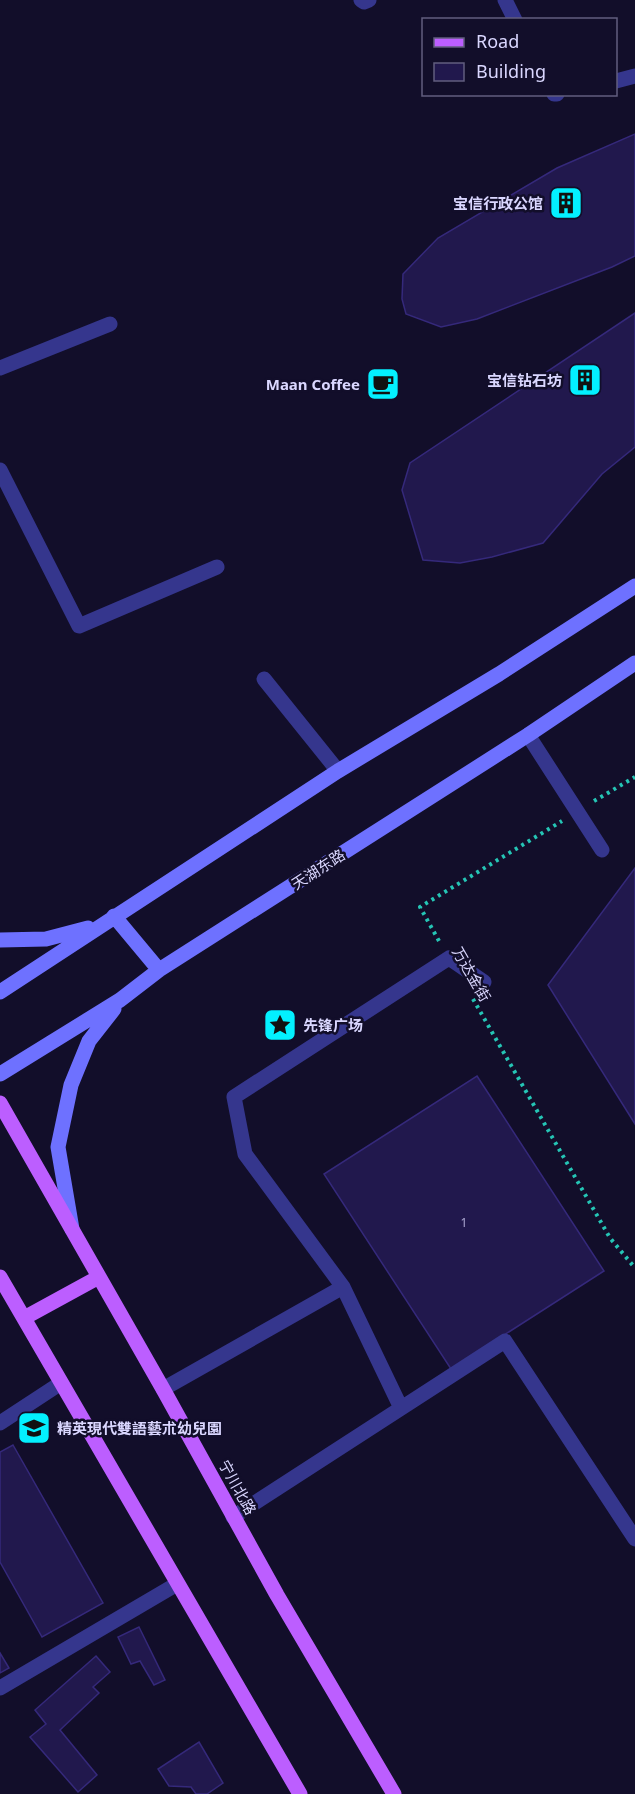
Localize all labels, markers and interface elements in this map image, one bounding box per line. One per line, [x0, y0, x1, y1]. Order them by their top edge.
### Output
legend [422, 18, 617, 96]
text: Road [476, 29, 519, 53]
text: Building [476, 59, 546, 83]
building icon: 宝信行政公馆 [548, 185, 584, 221]
place label: 宝信行政公馆 [453, 193, 543, 213]
building icon: 宝信钻石坊 [567, 362, 603, 398]
cafe icon: Maan Coffee [365, 366, 401, 402]
place label: 宝信钻石坊 [487, 370, 562, 390]
place label: Maan Coffee [266, 374, 360, 394]
street label: 天湖东路 [287, 844, 349, 894]
street label: 万达金街 [448, 943, 496, 1005]
place icon: 先锋广场 [262, 1007, 298, 1043]
place label: 先锋广场 [303, 1015, 363, 1035]
house number: 1 [461, 1214, 467, 1231]
school or university icon: 精英現代雙語藝朮幼兒園 [16, 1410, 52, 1446]
place label: 精英現代雙語藝朮幼兒園 [57, 1418, 222, 1438]
street label: 宁川北路 [215, 1456, 261, 1518]

